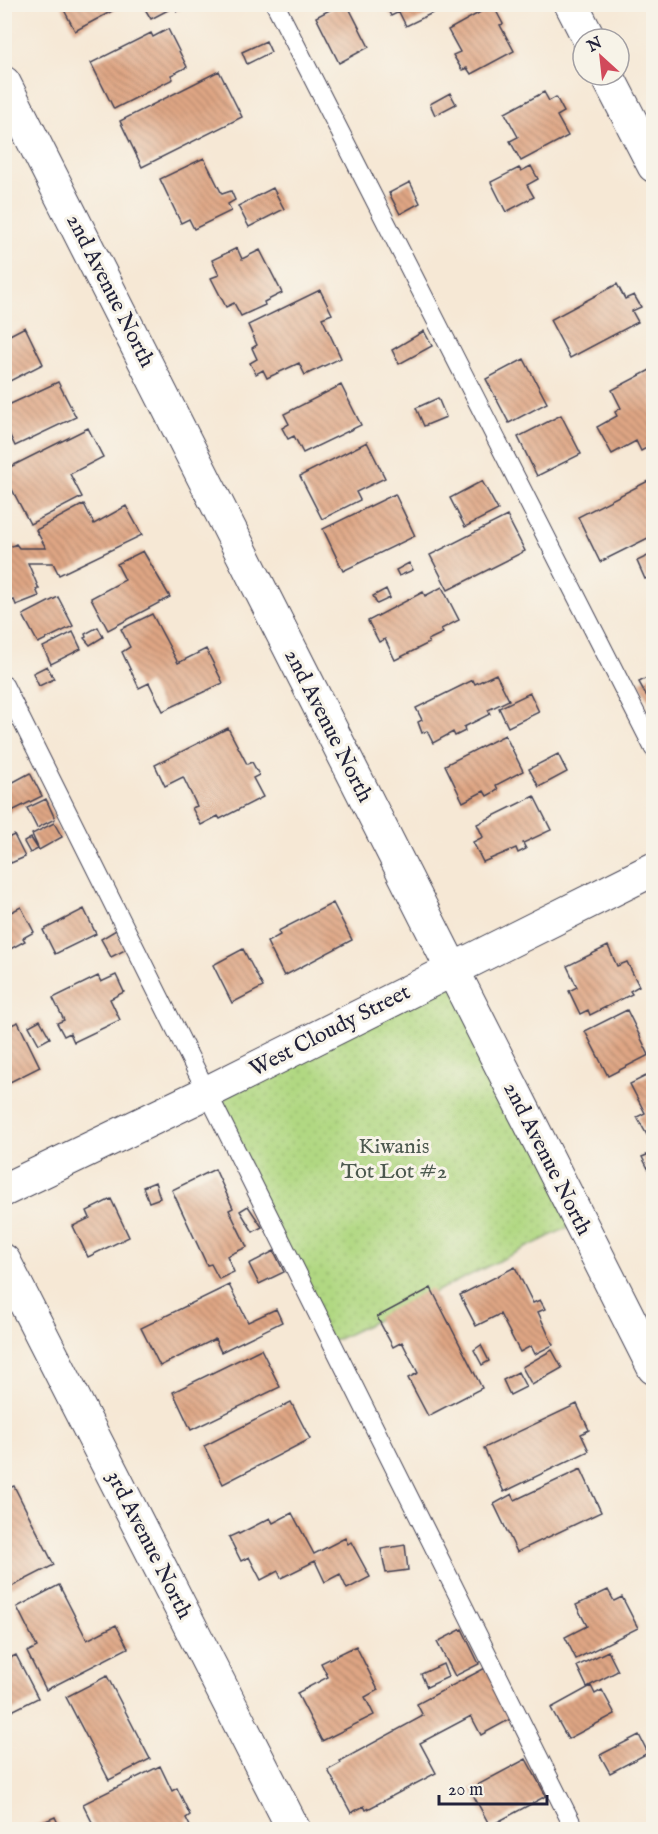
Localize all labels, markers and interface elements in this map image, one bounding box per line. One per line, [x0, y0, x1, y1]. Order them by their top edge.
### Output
north arrow [571, 27, 631, 87]
text: N [583, 33, 606, 58]
street label: 2nd Avenue North [59, 210, 161, 373]
street label: 2nd Avenue North [277, 645, 379, 808]
street label: West Cloudy Street [245, 978, 416, 1084]
street label: 2nd Avenue North [496, 1078, 598, 1241]
park label: Kiwanis Tot Lot #2 [341, 1133, 447, 1186]
street label: 3rd Avenue North [100, 1466, 198, 1624]
scale bar [439, 1768, 547, 1806]
text: 20 m [448, 1779, 483, 1802]

